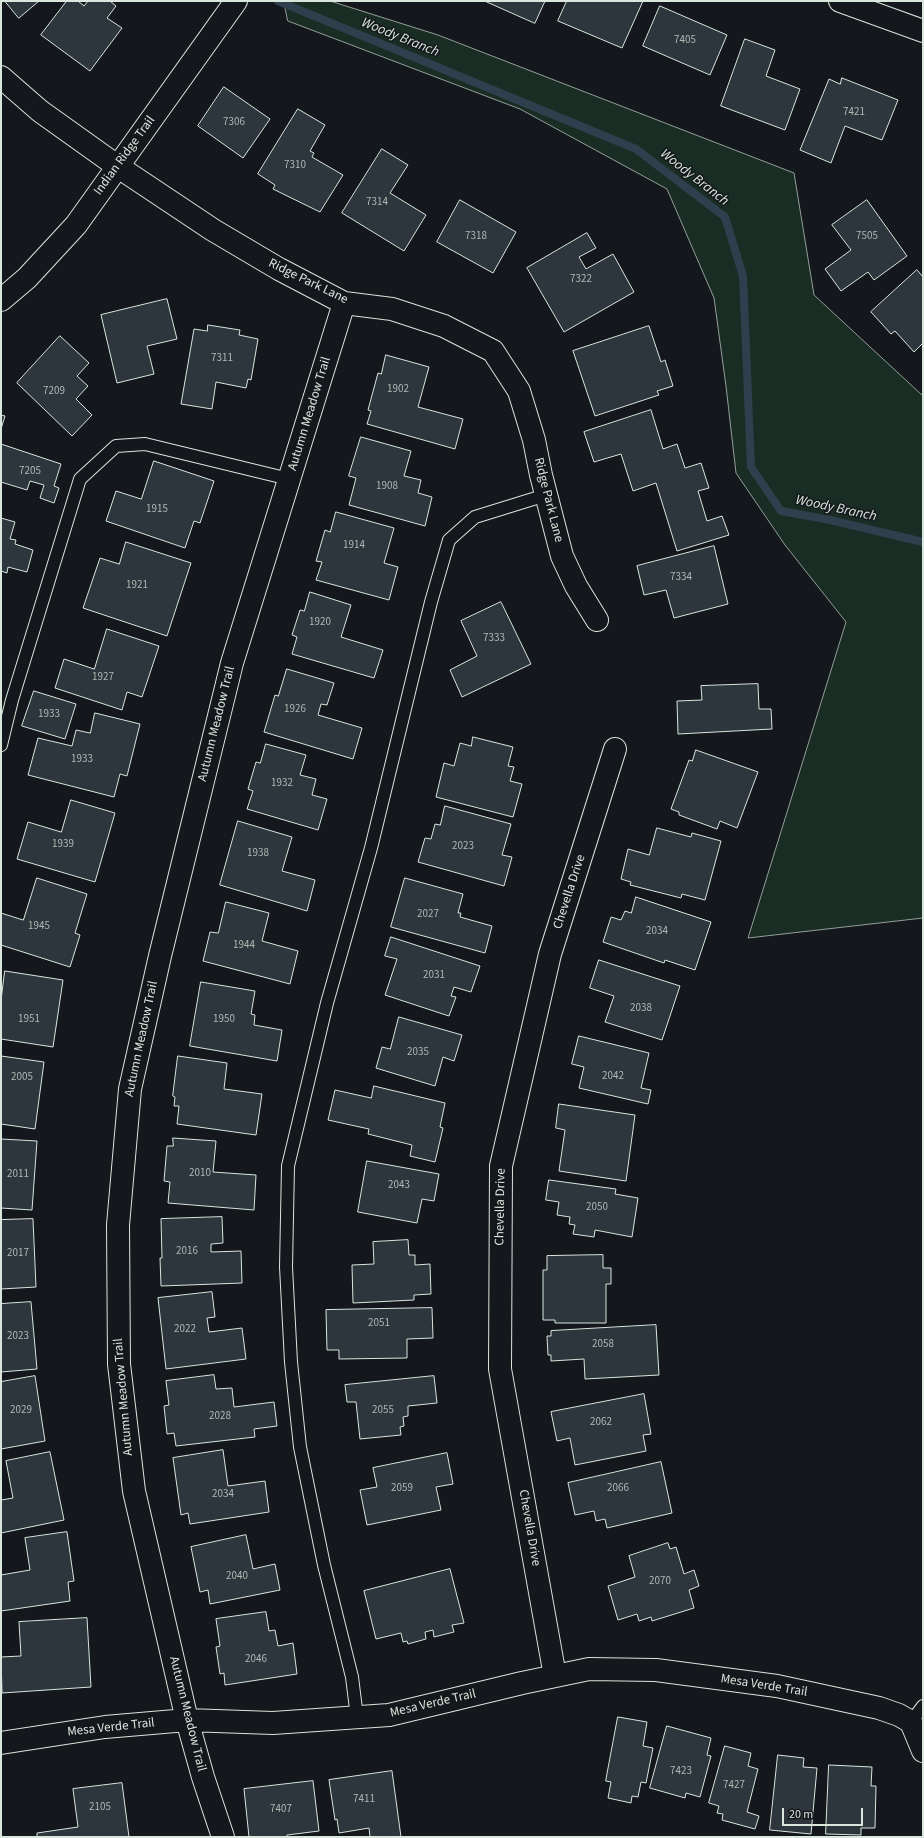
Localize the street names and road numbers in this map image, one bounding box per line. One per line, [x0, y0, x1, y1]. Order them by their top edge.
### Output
street label: Indian Ridge Trail [91, 113, 159, 199]
street label: Ridge Park Lane [266, 256, 350, 308]
street label: Autumn Meadow Trail [285, 355, 335, 473]
street label: Ridge Park Lane [530, 456, 566, 544]
street label: Autumn Meadow Trail [195, 665, 239, 783]
street label: Chevella Drive [551, 853, 589, 931]
street label: Autumn Meadow Trail [122, 980, 162, 1098]
street label: Chevella Drive [493, 1168, 509, 1246]
street label: Autumn Meadow Trail [111, 1338, 137, 1456]
street label: Chevella Drive [515, 1489, 543, 1567]
street label: Autumn Meadow Trail [165, 1655, 209, 1773]
street label: Mesa Verde Trail [719, 1671, 809, 1701]
street label: Mesa Verde Trail [389, 1687, 477, 1721]
street label: Mesa Verde Trail [67, 1716, 155, 1740]

